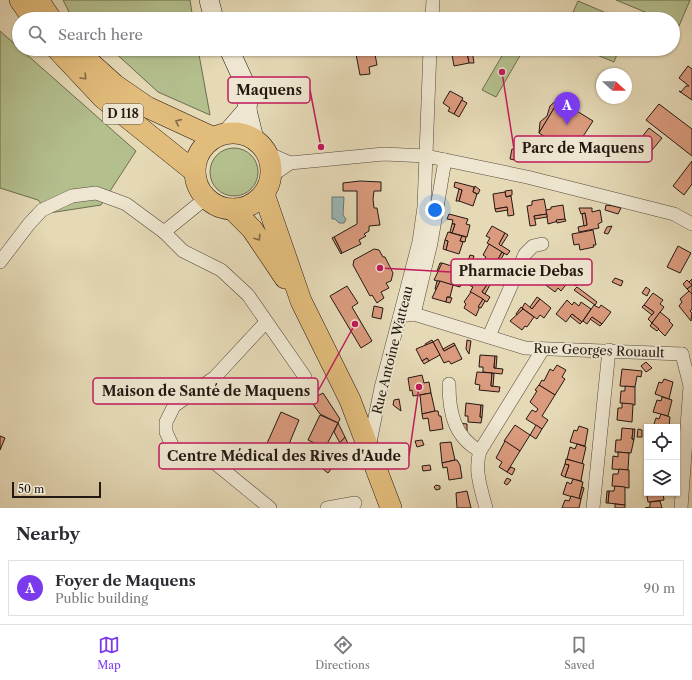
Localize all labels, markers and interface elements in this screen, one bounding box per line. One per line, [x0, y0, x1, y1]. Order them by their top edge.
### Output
search box [12, 12, 680, 56]
icon: search [26, 23, 48, 45]
text: Search here [58, 25, 143, 44]
north arrow [596, 68, 632, 104]
one-way arrow [79, 73, 86, 80]
callout: Maquens [228, 77, 310, 103]
text: Maquens [236, 81, 302, 99]
pin: A [554, 92, 580, 125]
road number: D 118 [103, 104, 143, 124]
one-way arrow [175, 119, 182, 127]
callout: Parc de Maquens [514, 136, 652, 162]
text: Parc de Maquens [522, 139, 644, 157]
your location [425, 200, 445, 220]
one-way arrow [253, 234, 261, 241]
callout: Pharmacie Debas [451, 259, 592, 285]
text: Pharmacie Debas [458, 262, 584, 280]
street label: Rue Antoine Watteau [368, 284, 416, 416]
street label: Rue Georges Rouault [533, 340, 665, 360]
callout: Maison de Santé de Maquens [93, 378, 318, 404]
text: Maison de Santé de Maquens [102, 382, 310, 400]
map controls [644, 424, 680, 496]
button: locate [644, 424, 680, 460]
callout: Centre Médical des Rives d'Aude [159, 443, 409, 469]
text: Centre Médical des Rives d'Aude [167, 447, 401, 465]
button: layers [644, 460, 680, 496]
scale bar [12, 480, 101, 499]
text: 50 m [18, 482, 44, 496]
text: Nearby [16, 524, 80, 544]
text: Foyer de Maquens [55, 571, 196, 590]
text: A [25, 580, 35, 596]
text: 90 m [644, 580, 675, 596]
text: Public building [55, 590, 148, 606]
tab: Map [97, 634, 121, 672]
tab: Directions [315, 634, 370, 672]
tab: Saved [564, 634, 595, 672]

